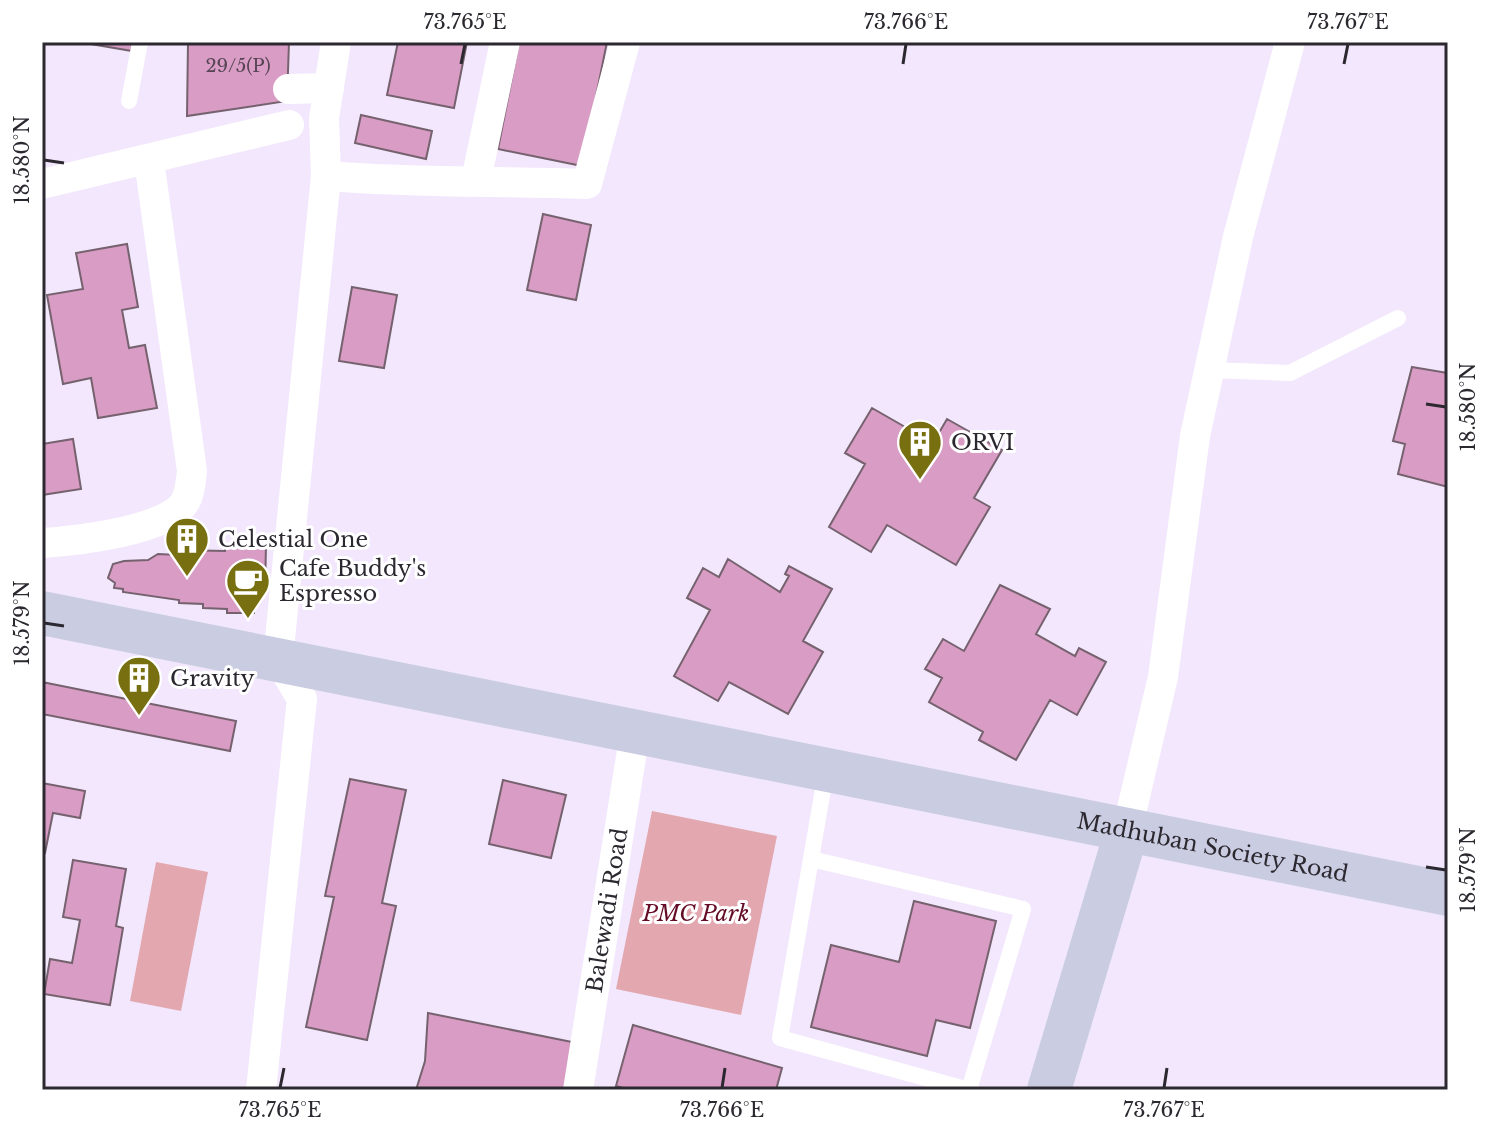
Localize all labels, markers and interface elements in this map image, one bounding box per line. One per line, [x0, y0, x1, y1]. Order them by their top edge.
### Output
text: 73.765°E [423, 10, 507, 34]
text: 73.766°E [864, 10, 948, 34]
text: 73.767°E [1307, 10, 1389, 34]
house number: 29/5(P) [205, 55, 271, 77]
text: 18.580°N [10, 115, 34, 205]
text: 18.580°N [1456, 362, 1480, 452]
building icon: ORVI [896, 418, 944, 481]
place label: ORVI [951, 429, 1014, 456]
building icon: Celestial One [163, 515, 211, 578]
place label: Celestial One [218, 526, 368, 553]
place label: Cafe Buddy's Espresso [279, 555, 426, 607]
cafe icon: Cafe Buddy's Espresso [224, 557, 272, 620]
text: 18.579°N [10, 580, 34, 666]
building icon: Gravity [115, 654, 163, 717]
place label: Gravity [170, 665, 255, 692]
street label: Madhuban Society Road [1075, 807, 1351, 887]
street label: Balewadi Road [580, 826, 633, 995]
text: 18.579°N [1456, 827, 1480, 913]
park label: PMC Park [642, 900, 749, 927]
text: 73.765°E [238, 1098, 322, 1122]
text: 73.766°E [680, 1098, 764, 1122]
text: 73.767°E [1123, 1098, 1205, 1122]

